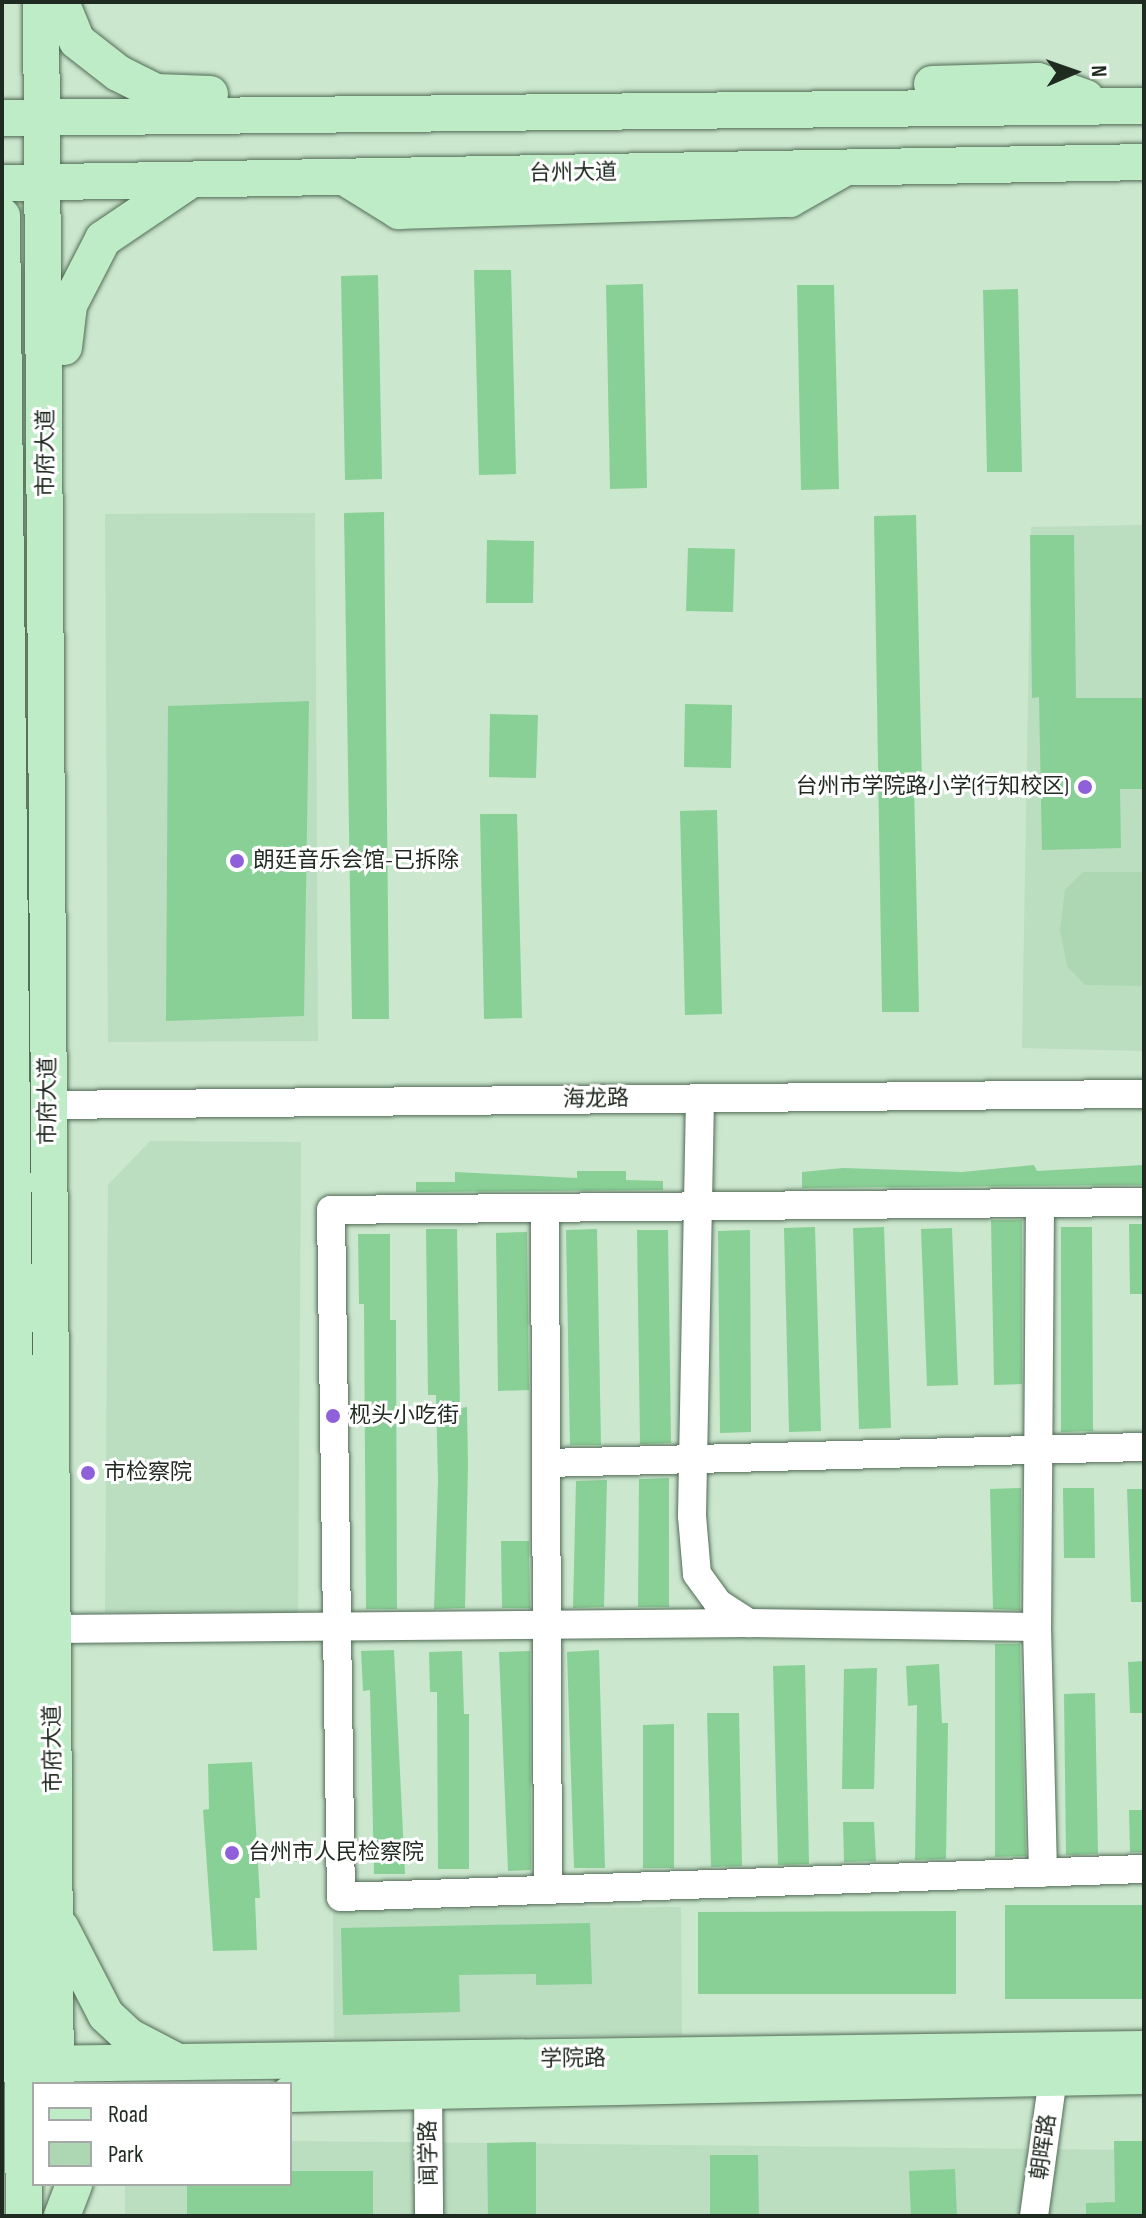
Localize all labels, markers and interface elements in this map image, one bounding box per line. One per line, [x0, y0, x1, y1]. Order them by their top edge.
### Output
north arrow [1034, 32, 1114, 112]
text: N [1085, 65, 1112, 77]
street label: 台州大道 [529, 159, 617, 187]
street label: 市府大道 [33, 409, 59, 497]
place label: 台州市学院路小学(行知校区) [795, 774, 1069, 800]
marker: 台州市学院路小学(行知校区) [1076, 778, 1094, 796]
place label: 朗廷音乐会馆-已拆除 [253, 848, 459, 874]
marker: 朗廷音乐会馆-已拆除 [228, 852, 246, 870]
street label: 市府大道 [35, 1057, 61, 1145]
street label: 海龙路 [563, 1085, 629, 1113]
place label: 枧头小吃街 [349, 1403, 459, 1429]
marker: 枧头小吃街 [324, 1407, 342, 1425]
place label: 市检察院 [104, 1460, 192, 1486]
marker: 市检察院 [79, 1464, 97, 1482]
street label: 市府大道 [39, 1705, 67, 1793]
place label: 台州市人民检察院 [248, 1840, 424, 1866]
marker: 台州市人民检察院 [223, 1844, 241, 1862]
street label: 学院路 [540, 2045, 606, 2073]
legend [32, 2082, 292, 2186]
text: Road [108, 2100, 148, 2129]
street label: 朝晖路 [1026, 2112, 1062, 2182]
street label: 闻学路 [415, 2120, 443, 2186]
text: Park [108, 2140, 143, 2169]

